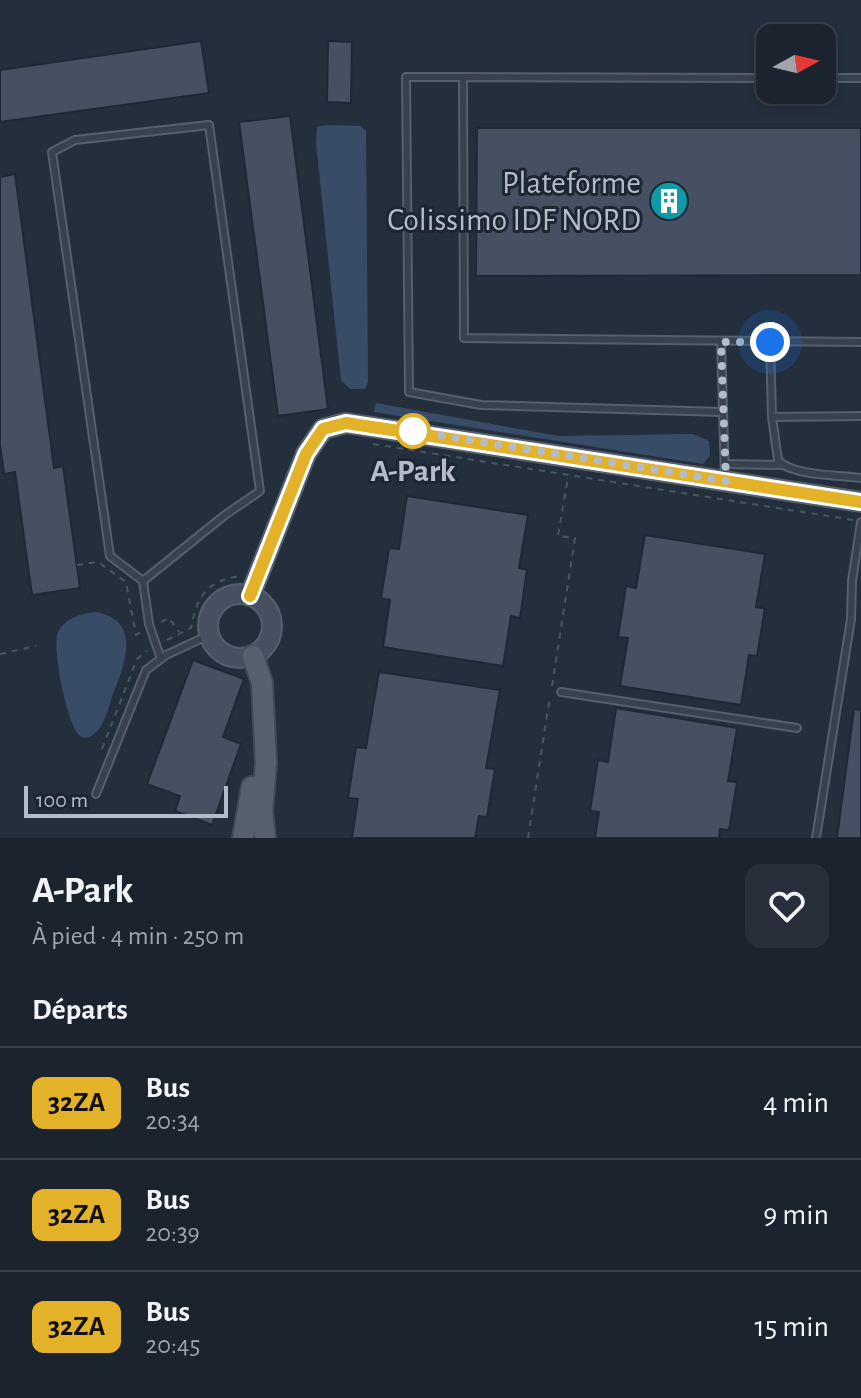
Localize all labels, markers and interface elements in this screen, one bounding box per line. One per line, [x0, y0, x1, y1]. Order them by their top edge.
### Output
north arrow [756, 24, 836, 104]
map controls [756, 24, 836, 104]
place label: Plateforme Colissimo IDF NORD [387, 167, 641, 236]
building icon: Plateforme Colissimo IDF NORD [648, 180, 690, 222]
your location [750, 322, 790, 362]
marker: A-Park [396, 414, 430, 448]
place label: A-Park [370, 455, 456, 487]
scale bar [24, 782, 228, 818]
text: 100 m [36, 789, 88, 811]
button: heart [745, 864, 829, 948]
text: A-Park [32, 872, 133, 910]
text: À pied · 4 min · 250 m [32, 923, 244, 949]
text: Départs [32, 995, 128, 1025]
text: Bus [145, 1073, 190, 1103]
text: 4 min [763, 1088, 829, 1118]
text: 32ZA [48, 1089, 105, 1117]
text: 20:34 [145, 1108, 200, 1134]
text: Bus [145, 1185, 190, 1215]
text: 9 min [763, 1200, 829, 1230]
text: 32ZA [48, 1201, 105, 1229]
text: 20:39 [145, 1220, 200, 1246]
text: Bus [145, 1297, 190, 1327]
text: 15 min [754, 1312, 829, 1342]
text: 32ZA [48, 1313, 105, 1341]
text: 20:45 [145, 1332, 200, 1358]

